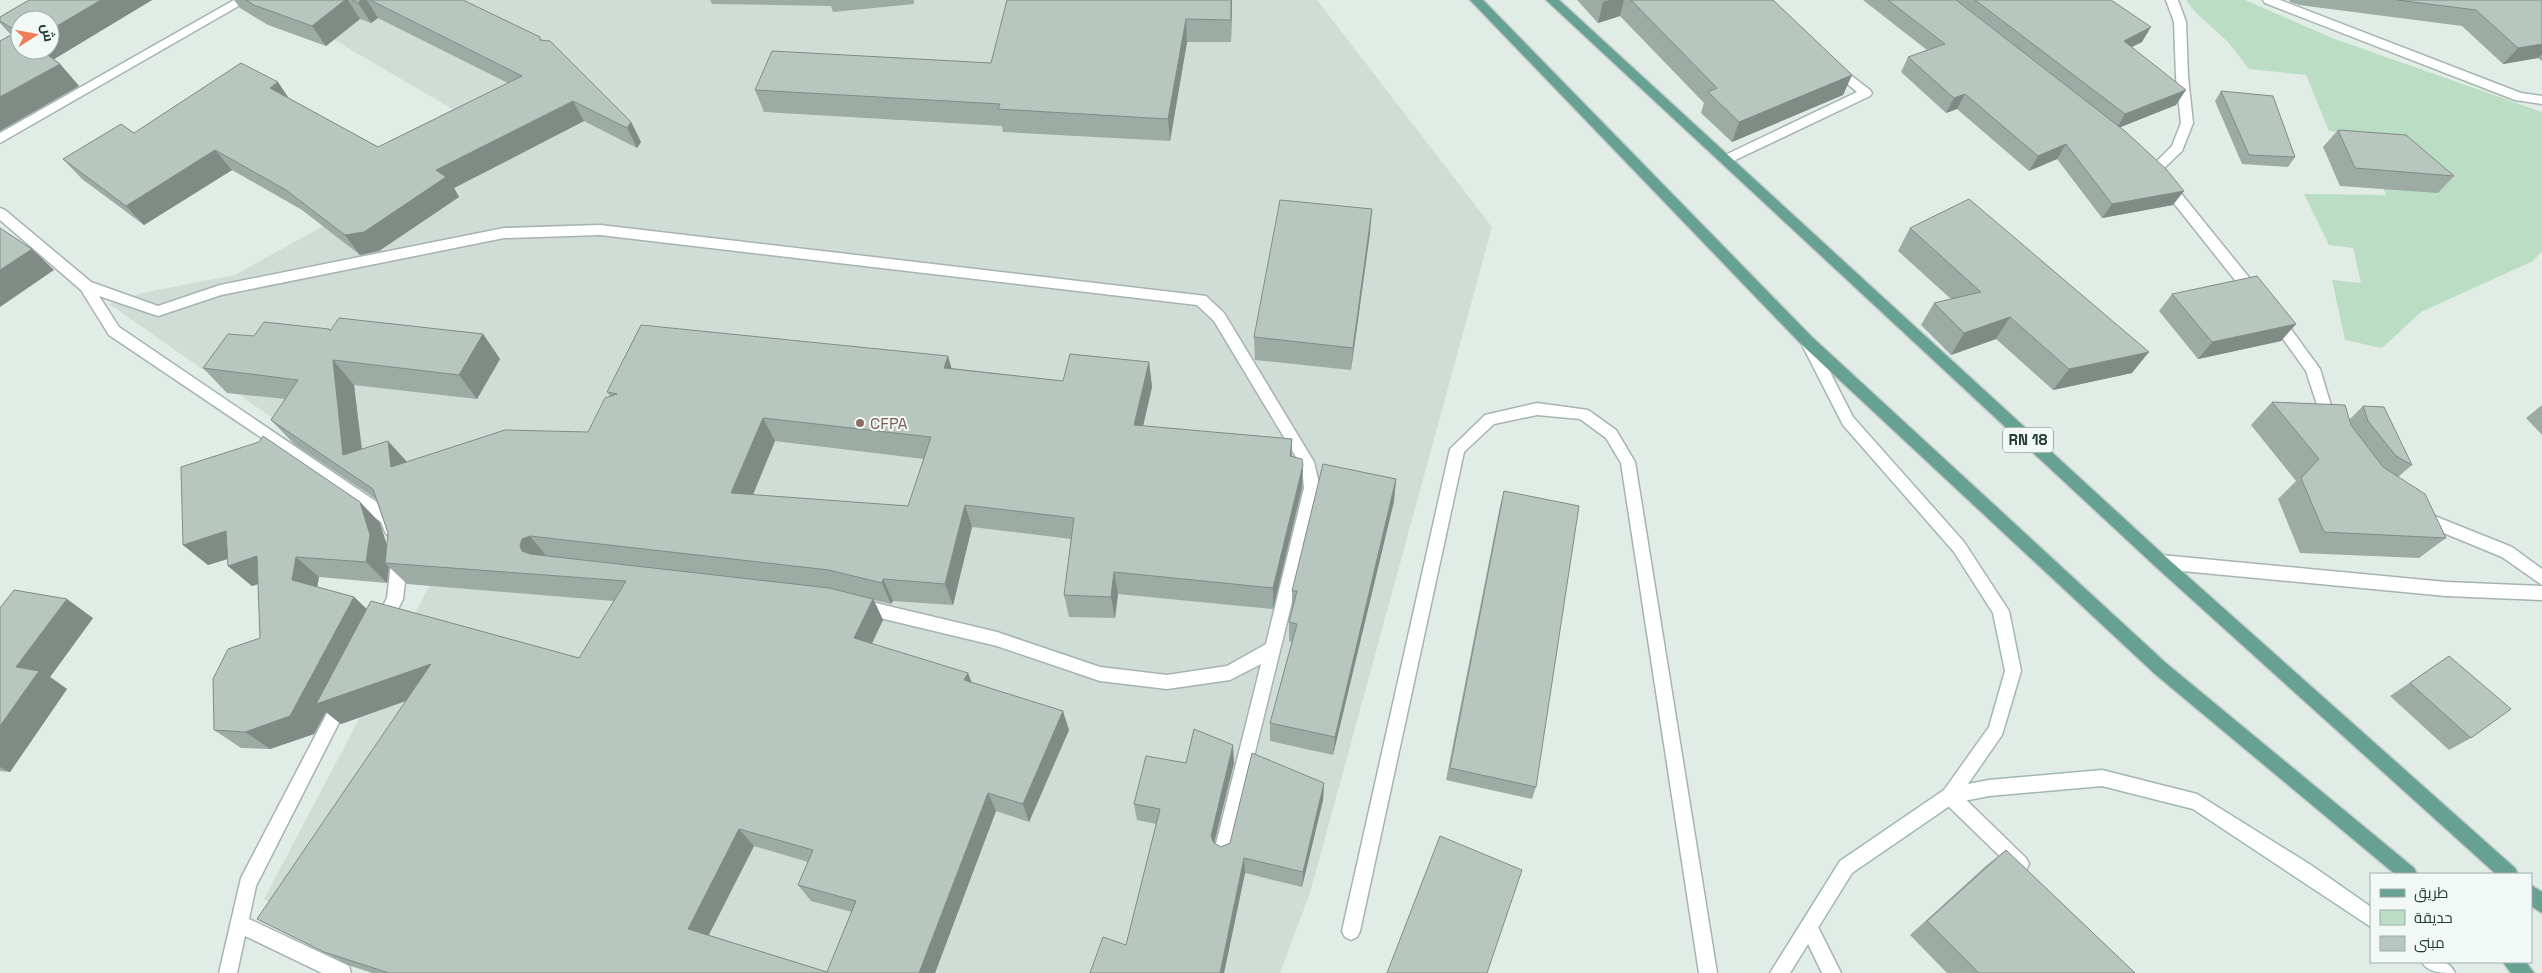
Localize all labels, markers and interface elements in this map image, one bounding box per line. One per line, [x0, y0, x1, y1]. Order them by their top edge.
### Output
north arrow [10, 10, 60, 60]
text: ش [37, 22, 58, 43]
place label: CFPA [870, 413, 908, 434]
marker: CFPA [854, 417, 866, 429]
road number: RN 18 [2003, 428, 2053, 452]
legend [2370, 873, 2532, 963]
text: طريق [2414, 883, 2448, 903]
text: حديقة [2414, 908, 2453, 927]
text: مبنى [2414, 933, 2445, 953]

